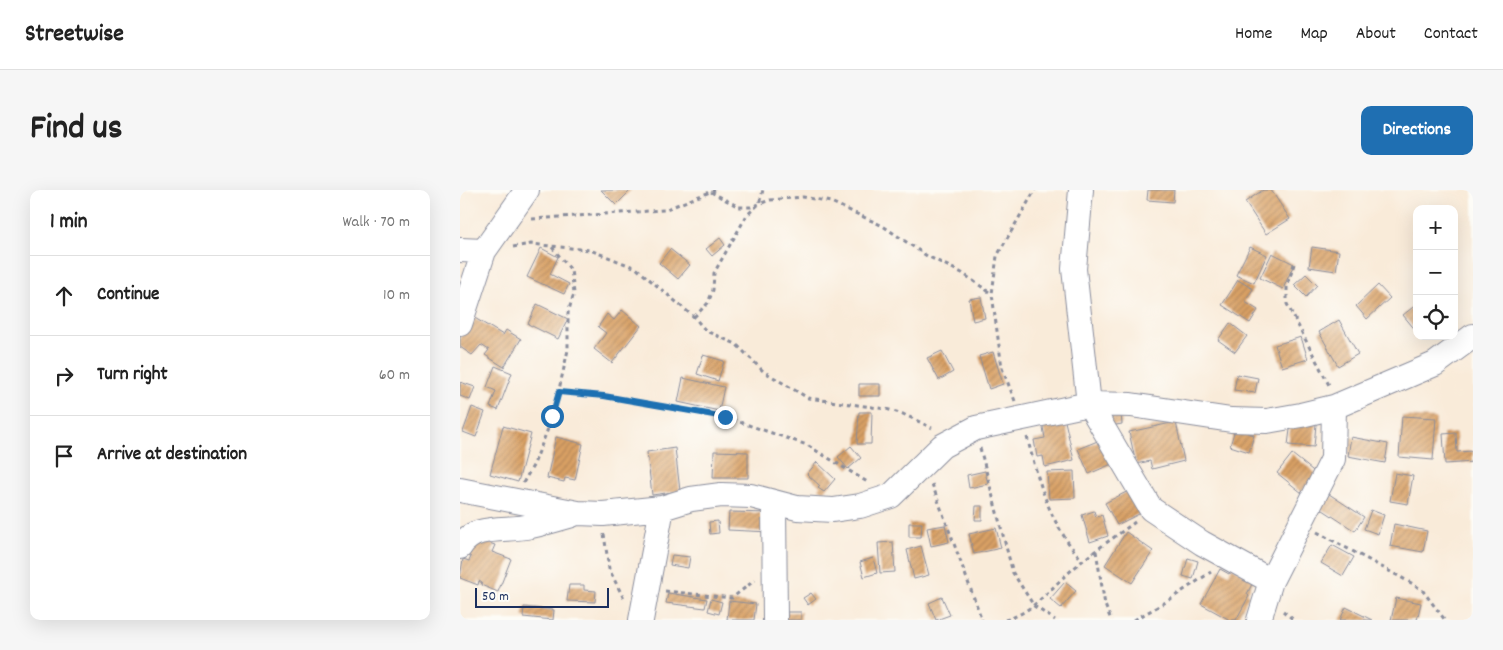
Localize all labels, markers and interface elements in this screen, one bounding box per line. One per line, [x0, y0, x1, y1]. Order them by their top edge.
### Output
text: Streetwise [25, 18, 124, 52]
text: Home [1235, 22, 1272, 47]
text: Map [1300, 22, 1328, 47]
text: About [1356, 22, 1396, 47]
text: Contact [1424, 22, 1478, 47]
text: Find us [30, 105, 122, 155]
button: Directions [1361, 106, 1473, 155]
map controls [1413, 205, 1458, 340]
button: + [1413, 205, 1458, 250]
text: 1 min [50, 208, 87, 238]
text: Walk · 70 m [342, 211, 410, 234]
button: − [1413, 250, 1458, 295]
icon: ahead [50, 282, 78, 310]
text: Continue [97, 282, 159, 309]
text: 10 m [383, 284, 410, 307]
button: locate [1413, 295, 1458, 340]
icon: right [50, 362, 78, 390]
text: Turn right [97, 362, 168, 389]
text: 60 m [379, 364, 410, 387]
route start [541, 405, 564, 428]
route end [714, 406, 737, 429]
icon: arrive [50, 442, 78, 470]
text: Arrive at destination [97, 442, 247, 469]
scale bar [475, 585, 609, 608]
text: 50 m [482, 587, 509, 607]

